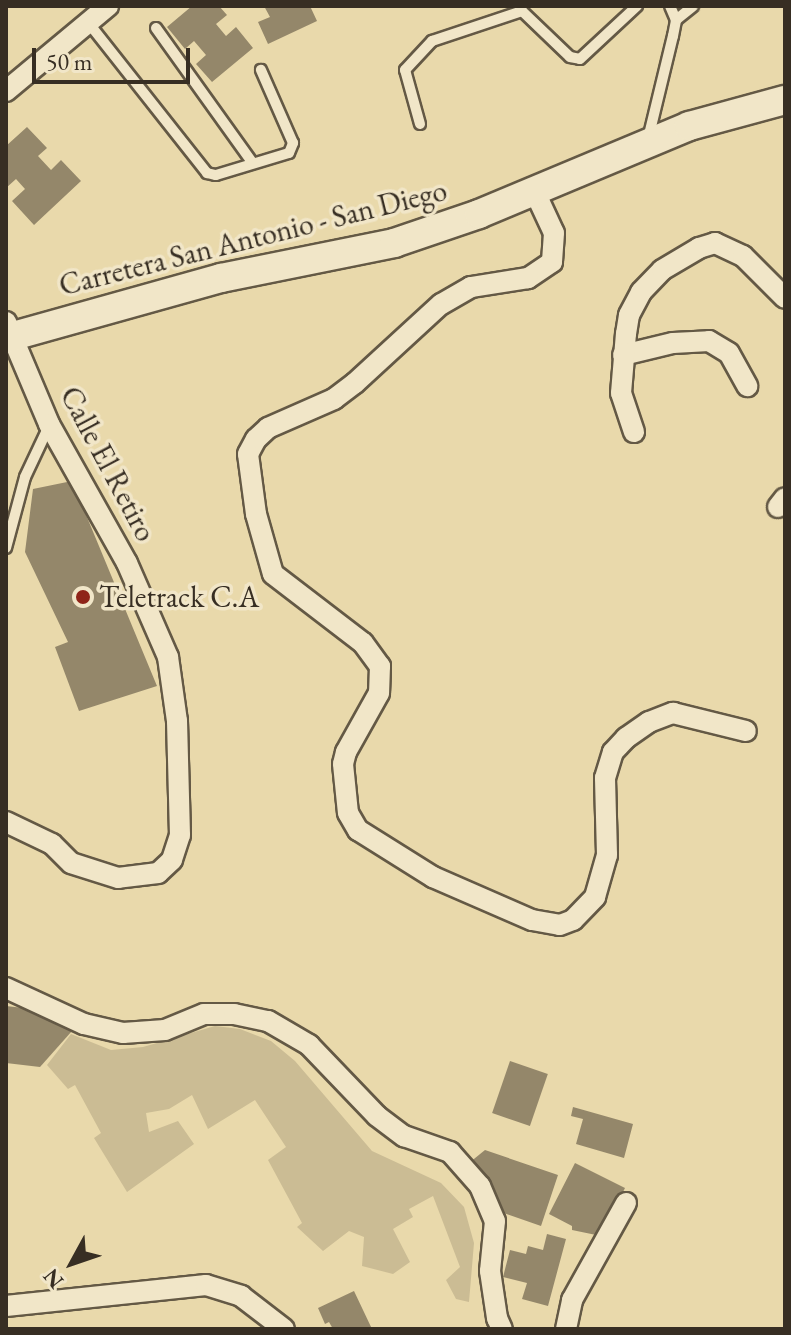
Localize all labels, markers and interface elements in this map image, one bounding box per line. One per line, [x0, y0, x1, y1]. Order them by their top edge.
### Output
scale bar [36, 32, 194, 82]
text: 50 m [46, 46, 93, 77]
street label: Carretera San Antonio - San Diego [55, 172, 451, 304]
street label: Calle El Retiro [52, 380, 164, 548]
place label: Teletrack C.A [99, 579, 259, 615]
marker: Teletrack C.A [74, 588, 92, 606]
north arrow [32, 1223, 112, 1303]
text: N [36, 1263, 70, 1295]

